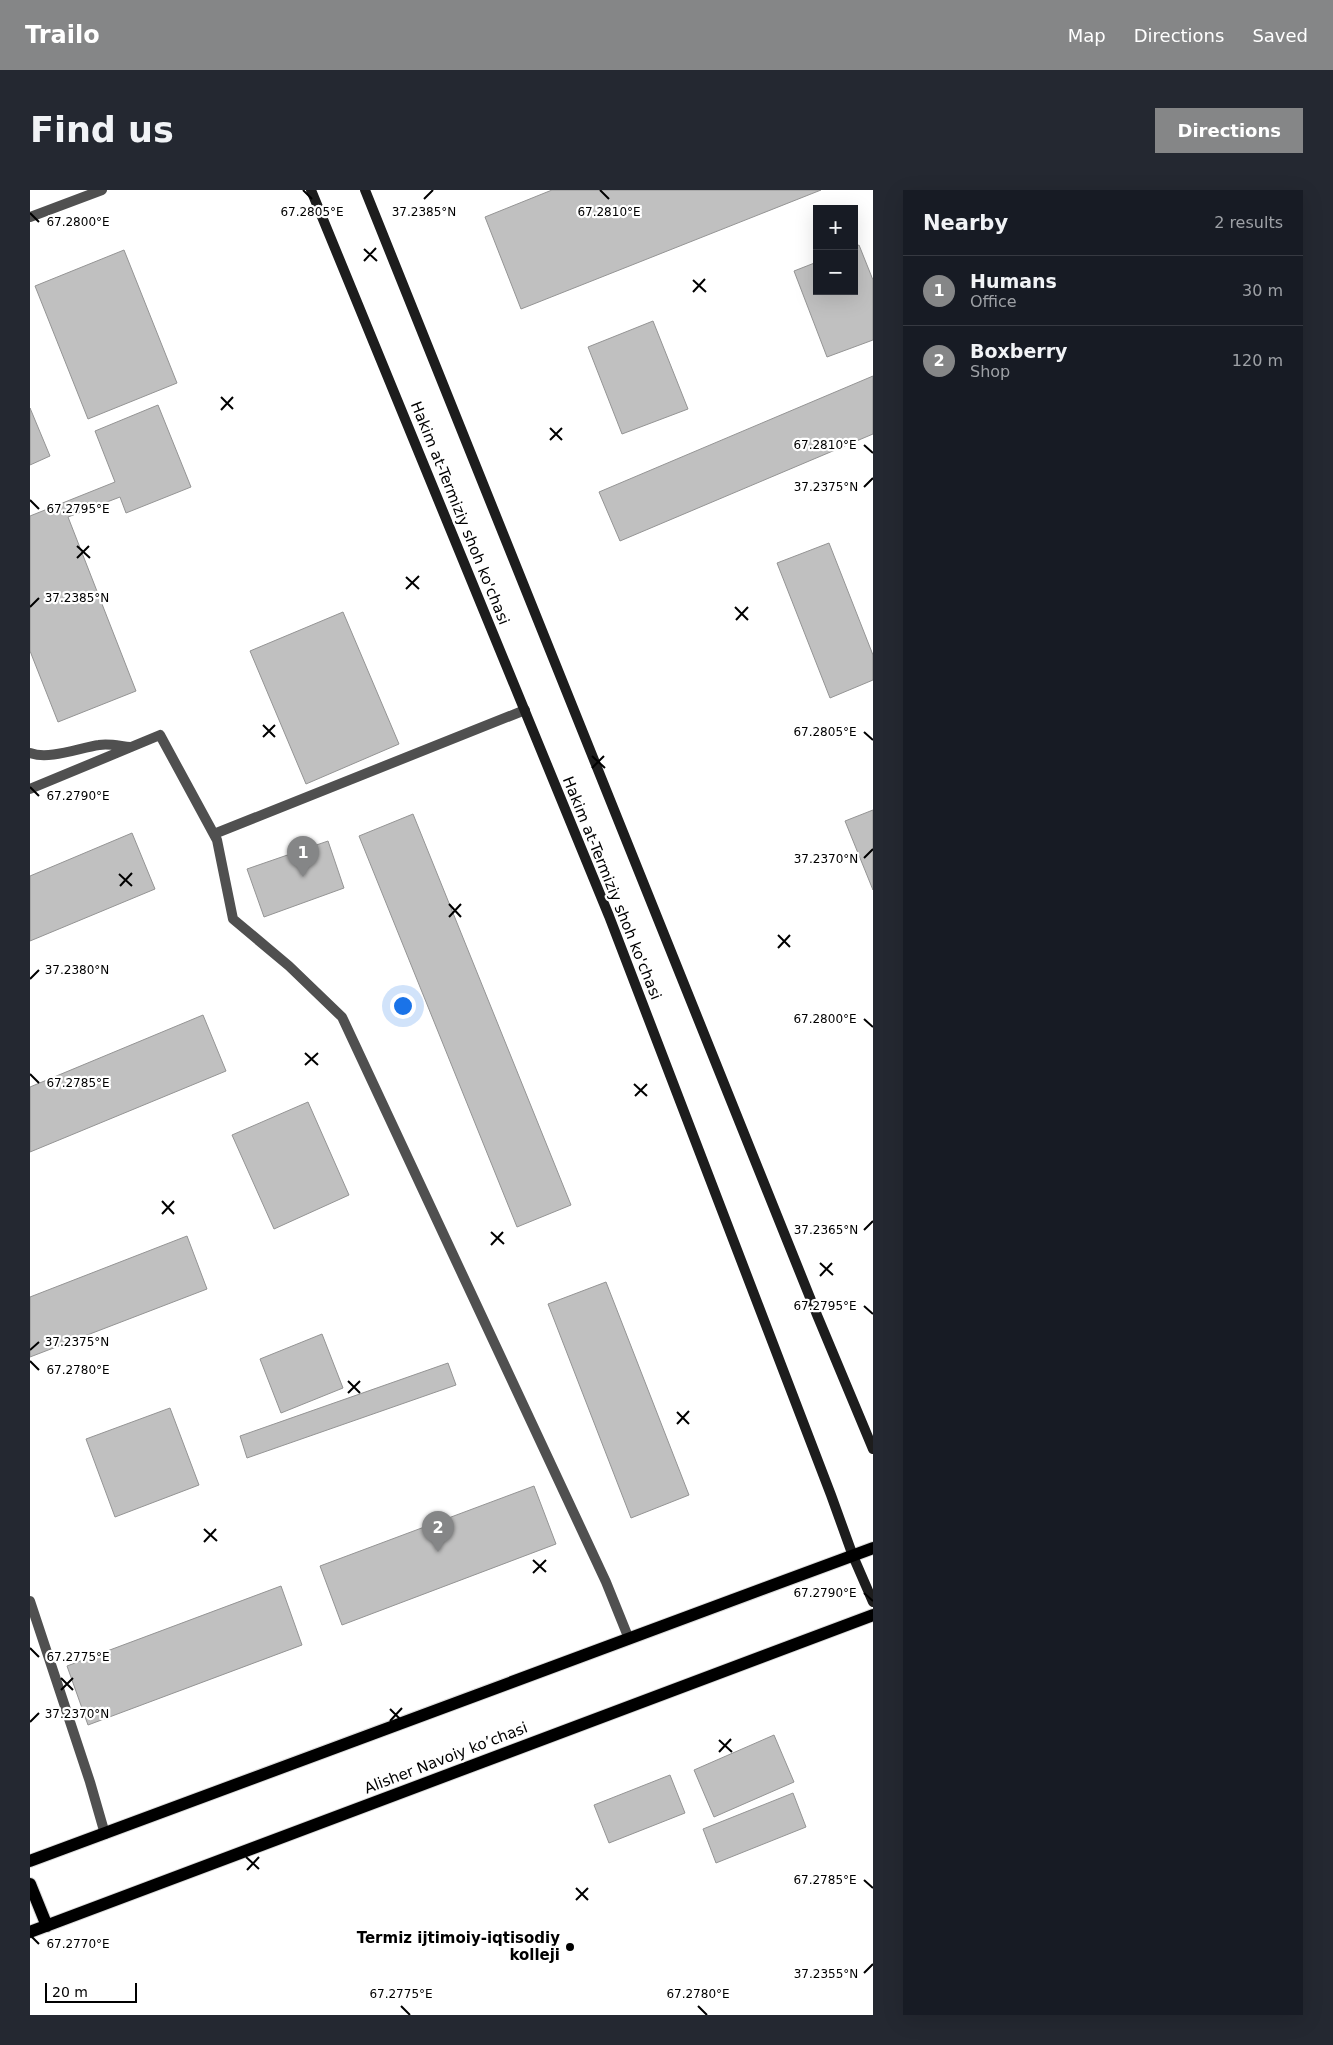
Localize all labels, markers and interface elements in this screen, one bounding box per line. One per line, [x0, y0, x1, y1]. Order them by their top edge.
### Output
text: Trailo [25, 21, 100, 49]
text: Map [1068, 25, 1106, 46]
text: Directions [1134, 25, 1224, 46]
text: Saved [1252, 25, 1308, 46]
button: Directions [1155, 108, 1303, 153]
text: Find us [30, 110, 174, 150]
text: 67.2805°E [280, 205, 344, 219]
text: 37.2385°N [392, 205, 456, 219]
text: 67.2810°E [577, 205, 641, 219]
map controls [813, 205, 858, 295]
button: + [813, 205, 858, 250]
text: Nearby [923, 211, 1008, 235]
text: 2 results [1214, 213, 1283, 232]
text: 67.2800°E [46, 215, 110, 229]
button: − [813, 250, 858, 295]
text: Humans [970, 270, 1057, 292]
text: 1 [933, 281, 945, 300]
text: 30 m [1242, 281, 1283, 300]
text: Office [970, 292, 1017, 311]
text: Boxberry [970, 340, 1067, 362]
text: 2 [933, 351, 945, 370]
text: 120 m [1232, 351, 1283, 370]
text: Shop [970, 362, 1010, 381]
street label: Hakim at-Termiziy shoh ko'chasi [407, 399, 513, 627]
text: 67.2810°E [793, 438, 857, 452]
text: 37.2375°N [794, 480, 858, 494]
text: 67.2795°E [46, 502, 110, 516]
text: 37.2385°N [45, 591, 109, 605]
text: 67.2805°E [793, 725, 857, 739]
street label: Hakim at-Termiziy shoh ko'chasi [559, 774, 665, 1002]
text: 67.2790°E [46, 789, 110, 803]
pin: 1 [287, 836, 319, 877]
text: 37.2370°N [794, 852, 858, 866]
text: 37.2380°N [45, 963, 109, 977]
your location [390, 993, 416, 1019]
text: 67.2800°E [793, 1012, 857, 1026]
text: 67.2785°E [46, 1076, 110, 1090]
text: 37.2365°N [794, 1223, 858, 1237]
text: 67.2795°E [793, 1299, 857, 1313]
text: 37.2375°N [45, 1335, 109, 1349]
text: 67.2780°E [46, 1363, 110, 1377]
pin: 2 [422, 1511, 454, 1552]
text: 67.2790°E [793, 1586, 857, 1600]
text: 67.2775°E [46, 1650, 110, 1664]
text: 37.2370°N [45, 1707, 109, 1721]
street label: Alisher Navoiy ko’chasi [362, 1719, 530, 1797]
text: 67.2785°E [793, 1873, 857, 1887]
place label: Termiz ijtimoiy-iqtisodiy kolleji [357, 1929, 560, 1964]
text: 67.2770°E [46, 1937, 110, 1951]
marker: Termiz ijtimoiy-iqtisodiy kolleji [564, 1941, 576, 1953]
text: 37.2355°N [794, 1967, 858, 1981]
scale bar [45, 1980, 138, 2003]
text: 20 m [52, 1984, 88, 2000]
text: 67.2775°E [369, 1987, 433, 2001]
text: 67.2780°E [666, 1987, 730, 2001]

